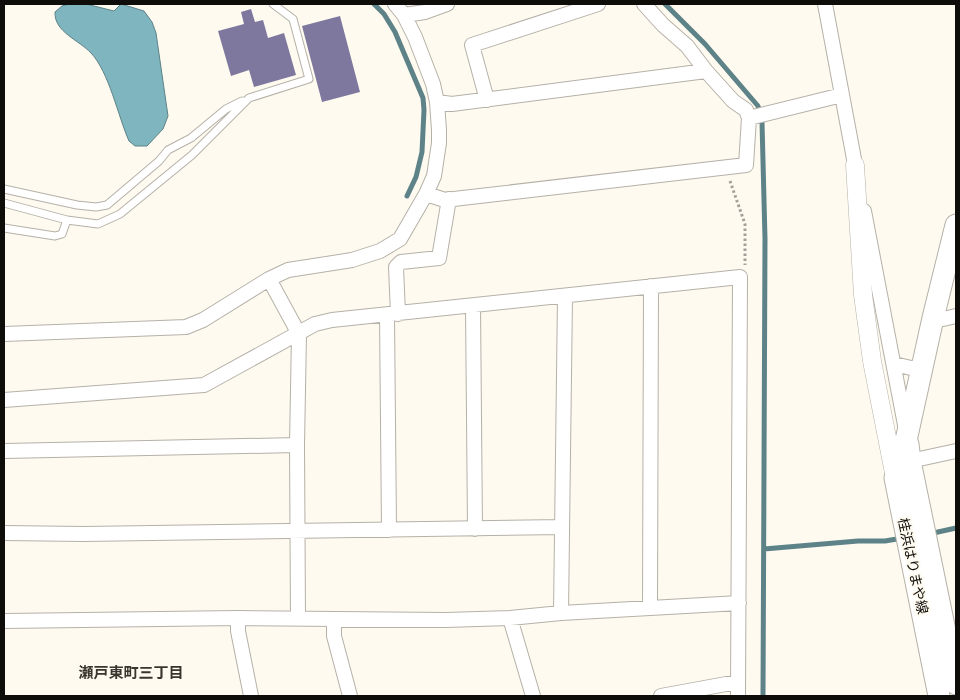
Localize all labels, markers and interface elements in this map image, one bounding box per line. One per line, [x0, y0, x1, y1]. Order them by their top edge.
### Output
street label: 桂浜はりまや線 [895, 516, 932, 616]
district label: 瀬戸東町三丁目 [78, 663, 184, 681]

